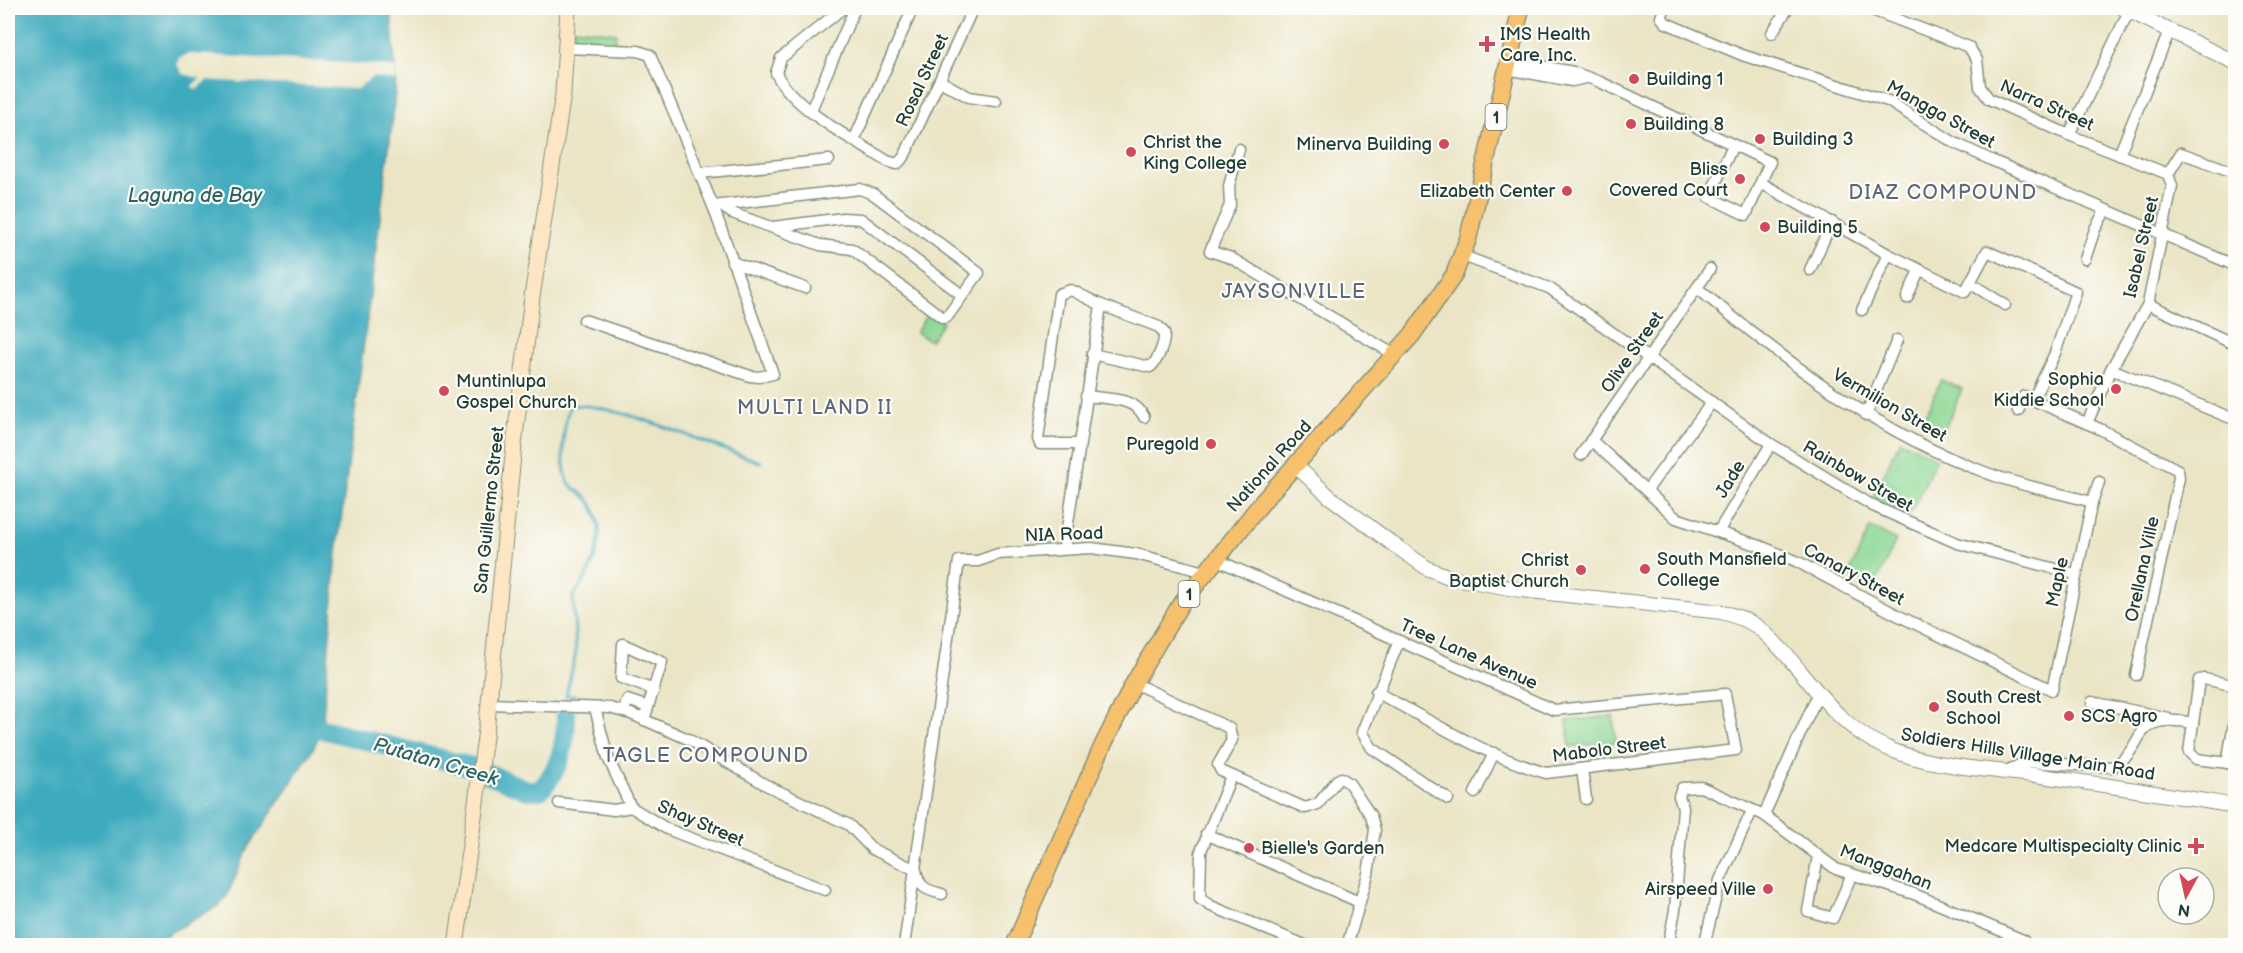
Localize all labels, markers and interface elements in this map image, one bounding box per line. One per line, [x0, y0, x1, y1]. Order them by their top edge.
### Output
place label: IMS Health Care, Inc. [1500, 24, 1590, 66]
street label: Rosal Street [892, 30, 953, 130]
marker: IMS Health Care, Inc. [1478, 35, 1496, 53]
place label: Building 1 [1646, 69, 1723, 90]
marker: Building 1 [1627, 72, 1641, 86]
street label: Narra Street [1997, 75, 2097, 136]
street label: Mangga Street [1883, 76, 1999, 153]
road number: 1 [1486, 104, 1506, 130]
place label: Building 8 [1643, 114, 1724, 135]
marker: Building 8 [1624, 117, 1638, 131]
place label: Building 3 [1772, 129, 1853, 150]
place label: Christ the King College [1143, 132, 1247, 174]
marker: Building 3 [1753, 132, 1767, 146]
place label: Minerva Building [1296, 134, 1432, 155]
marker: Minerva Building [1437, 137, 1451, 151]
marker: Christ the King College [1124, 145, 1138, 159]
place label: Bliss Covered Court [1609, 159, 1728, 201]
marker: Bliss Covered Court [1733, 172, 1747, 186]
place label: Elizabeth Center [1419, 181, 1556, 202]
district label: DIAZ COMPOUND [1849, 181, 2037, 205]
water label: Laguna de Bay [128, 184, 263, 208]
marker: Elizabeth Center [1560, 184, 1574, 198]
street label: Isabel Street [2120, 194, 2163, 300]
place label: Building 5 [1777, 217, 1858, 238]
marker: Building 5 [1758, 220, 1772, 234]
district label: JAYSONVILLE [1221, 280, 1367, 304]
street label: Olive Street [1597, 307, 1668, 397]
street label: Vermilion Street [1829, 364, 1951, 447]
place label: Sophia Kiddie School [1993, 369, 2104, 411]
place label: Muntinlupa Gospel Church [456, 371, 577, 413]
marker: Sophia Kiddie School [2109, 382, 2123, 396]
marker: Muntinlupa Gospel Church [437, 384, 451, 398]
district label: MULTI LAND II [737, 396, 893, 420]
street label: National Road [1223, 416, 1316, 517]
street label: San Guillermo Street [470, 425, 509, 595]
place label: Puregold [1126, 434, 1199, 455]
street label: Rainbow Street [1799, 436, 1917, 517]
marker: Puregold [1204, 437, 1218, 451]
street label: Jade [1711, 456, 1750, 502]
street label: Orellana Ville [2121, 514, 2164, 624]
street label: NIA Road [1024, 523, 1104, 546]
street label: Canary Street [1800, 539, 1908, 610]
place label: South Mansfield College [1657, 549, 1787, 591]
place label: Christ Baptist Church [1449, 550, 1569, 592]
street label: Maple [2042, 555, 2073, 609]
marker: South Mansfield College [1638, 562, 1652, 576]
marker: Christ Baptist Church [1574, 563, 1588, 577]
road number: 1 [1178, 581, 1200, 607]
street label: Tree Lane Avenue [1397, 615, 1541, 694]
place label: South Crest School [1946, 687, 2042, 729]
marker: South Crest School [1927, 700, 1941, 714]
place label: SCS Agro [2081, 706, 2158, 727]
marker: SCS Agro [2062, 709, 2076, 723]
street label: Soldiers Hills Village Main Road [1899, 724, 2156, 785]
street label: Mabolo Street [1551, 732, 1667, 767]
water label: Putatan Creek [370, 733, 502, 792]
district label: TAGLE COMPOUND [603, 744, 809, 768]
street label: Shay Street [654, 796, 748, 851]
place label: Medcare Multispecialty Clinic [1944, 836, 2182, 857]
marker: Medcare Multispecialty Clinic [2187, 837, 2205, 855]
place label: Bielle's Garden [1261, 838, 1384, 859]
street label: Manggahan [1837, 840, 1935, 895]
marker: Bielle's Garden [1242, 841, 1256, 855]
north arrow [2156, 866, 2216, 926]
place label: Airspeed Ville [1645, 879, 1756, 900]
marker: Airspeed Ville [1761, 882, 1775, 896]
text: N [2177, 899, 2191, 920]

